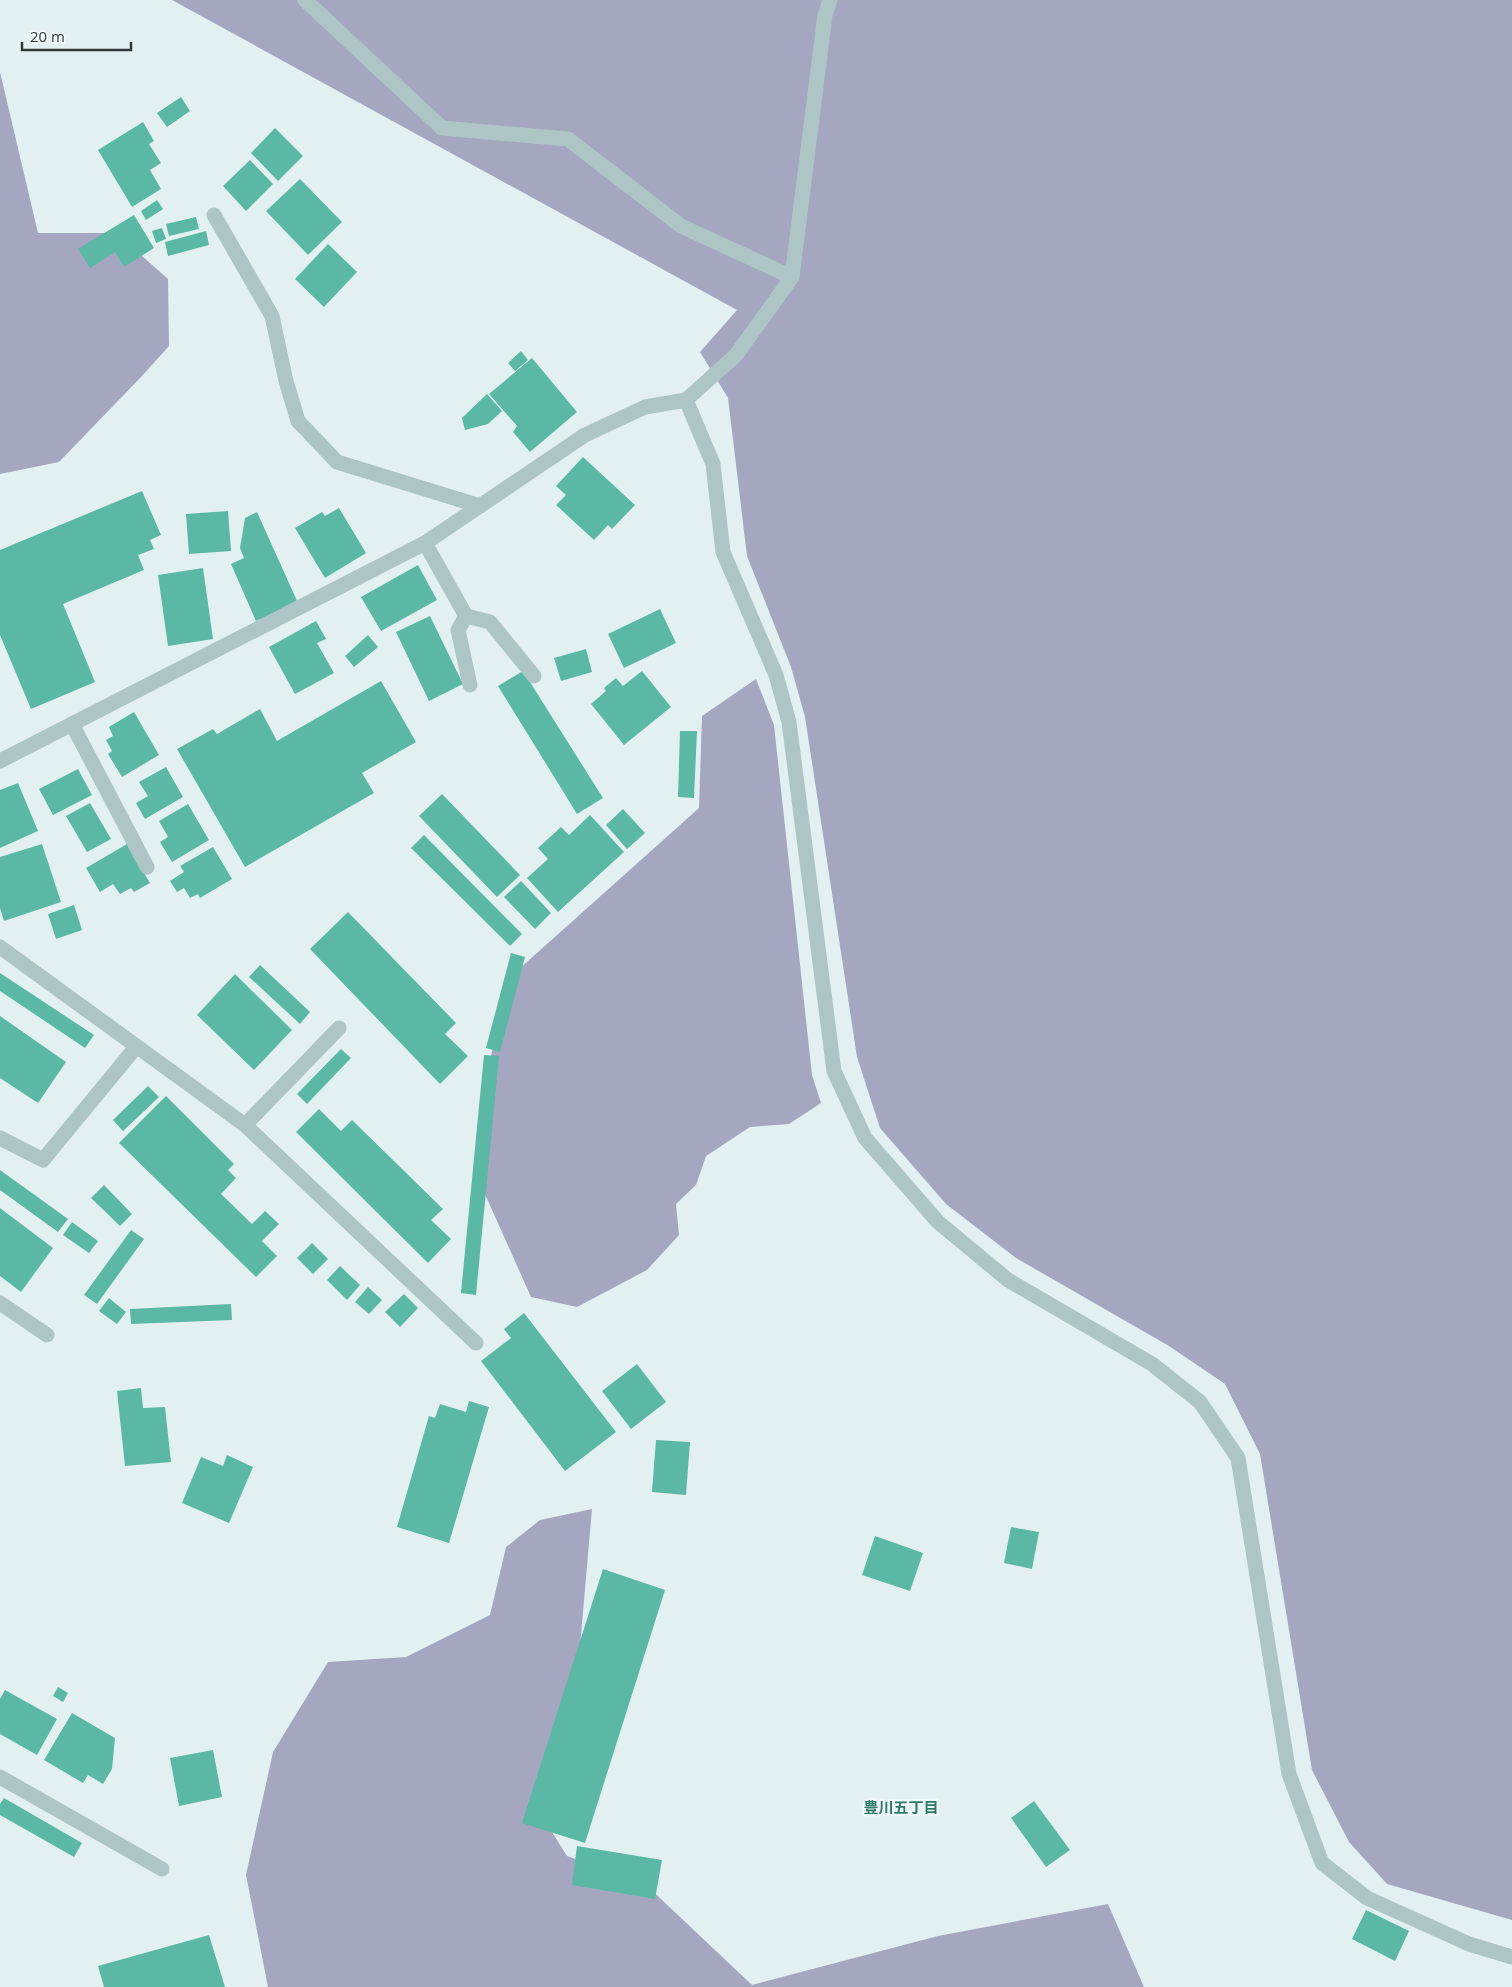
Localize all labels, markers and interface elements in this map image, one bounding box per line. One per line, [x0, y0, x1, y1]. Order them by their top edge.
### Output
scale bar [22, 20, 131, 52]
text: 20 m [30, 26, 65, 46]
district label: 豊川五丁目 [863, 1797, 939, 1817]

